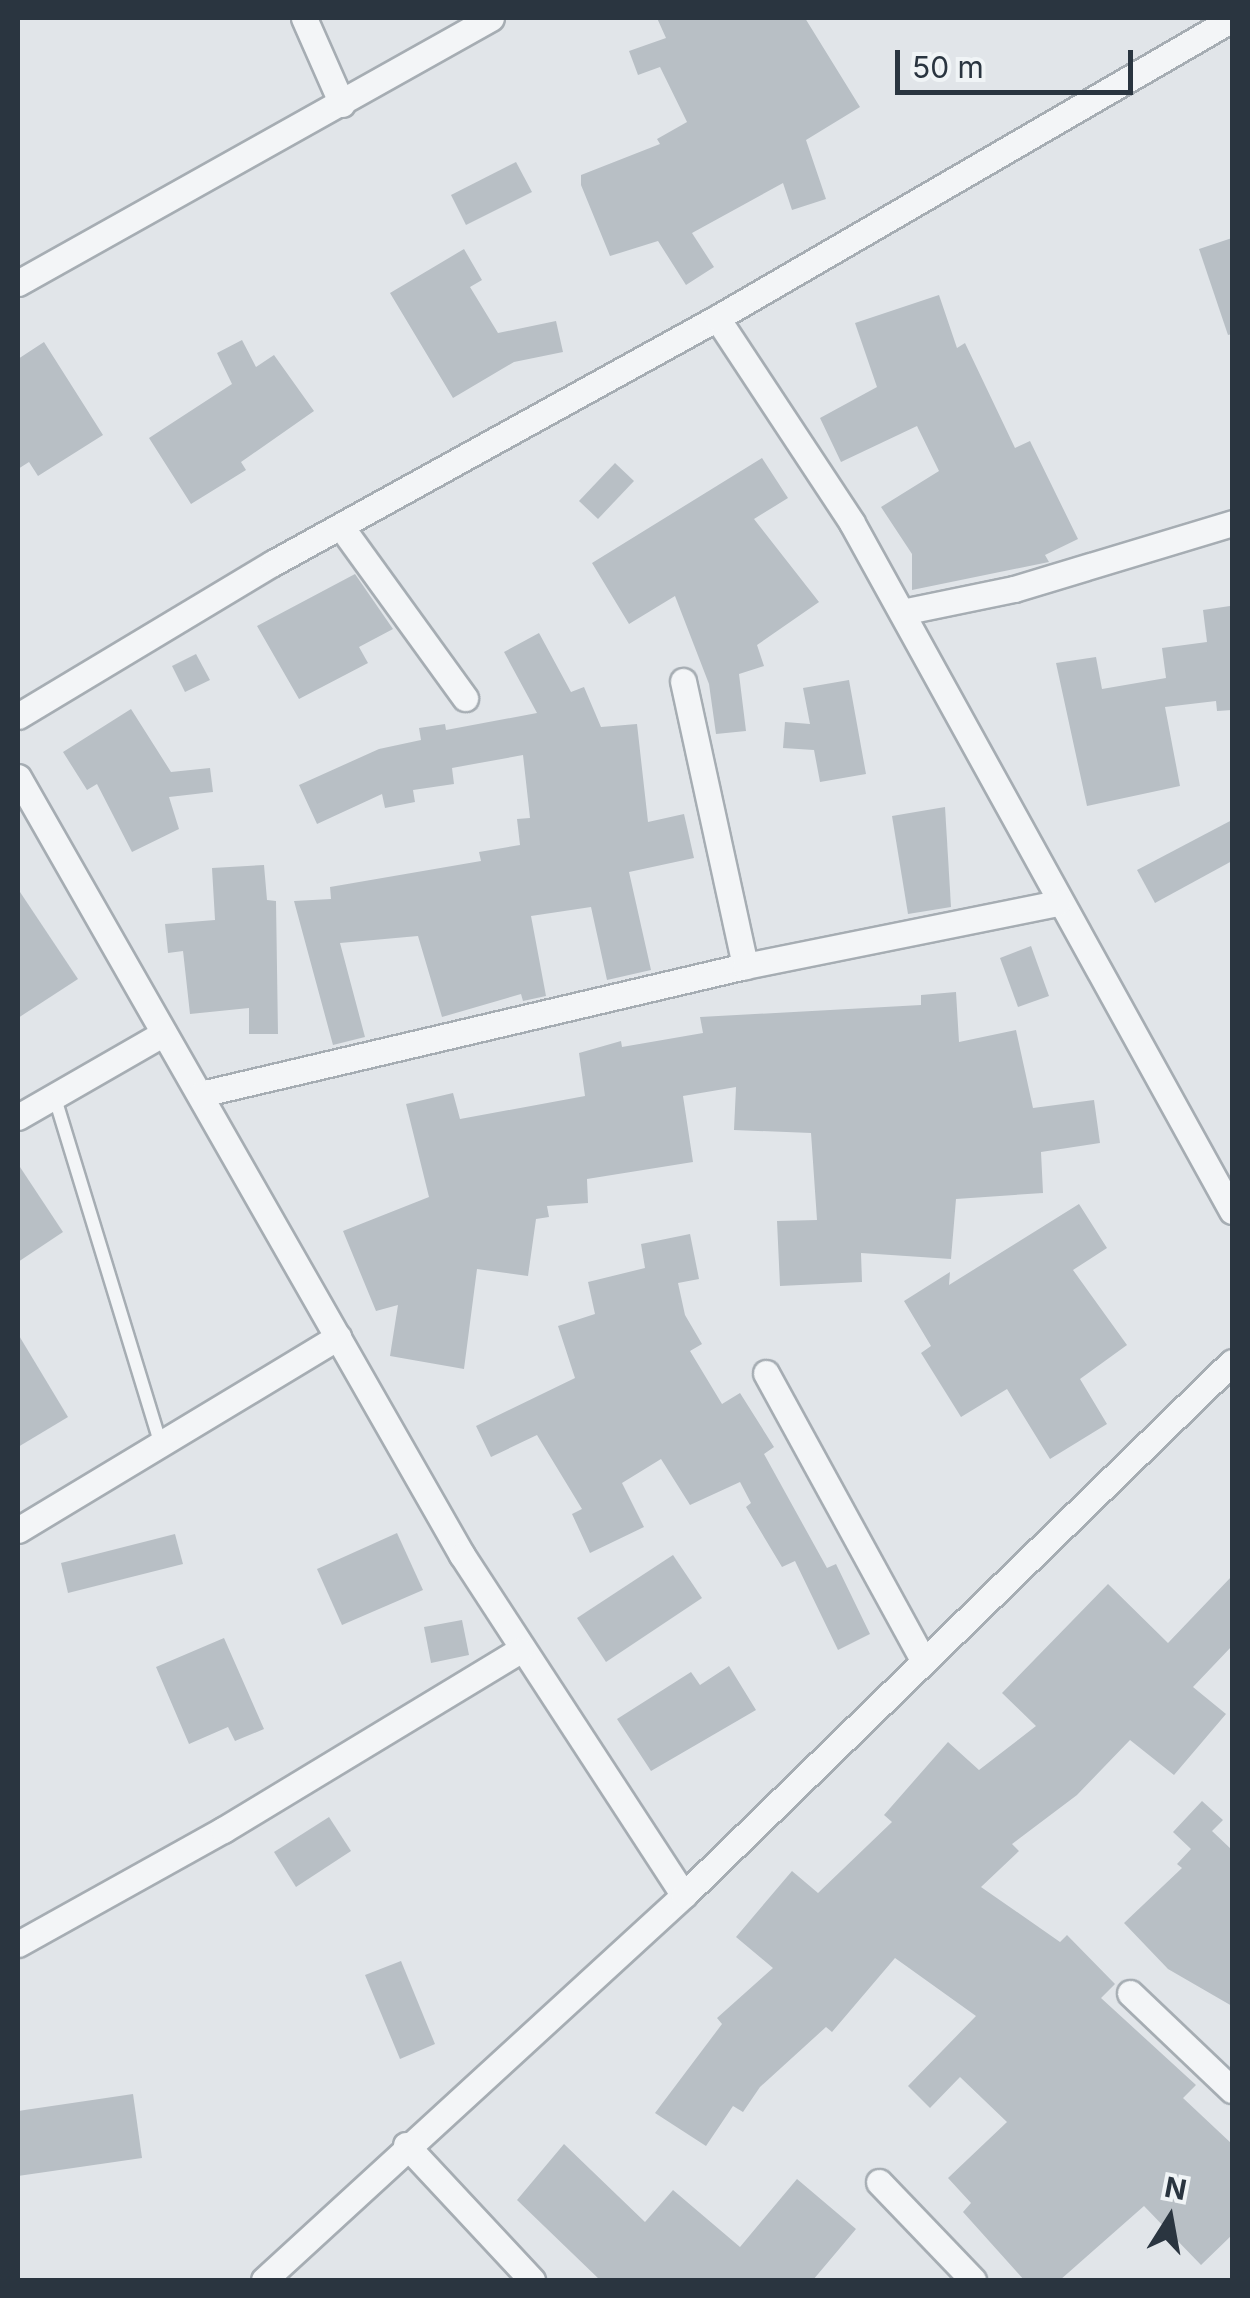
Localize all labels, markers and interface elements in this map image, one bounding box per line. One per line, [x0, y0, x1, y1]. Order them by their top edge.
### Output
scale bar [900, 30, 1138, 92]
text: 50 m [912, 49, 984, 85]
north arrow [1120, 2168, 1220, 2268]
text: N [1162, 2170, 1189, 2207]

